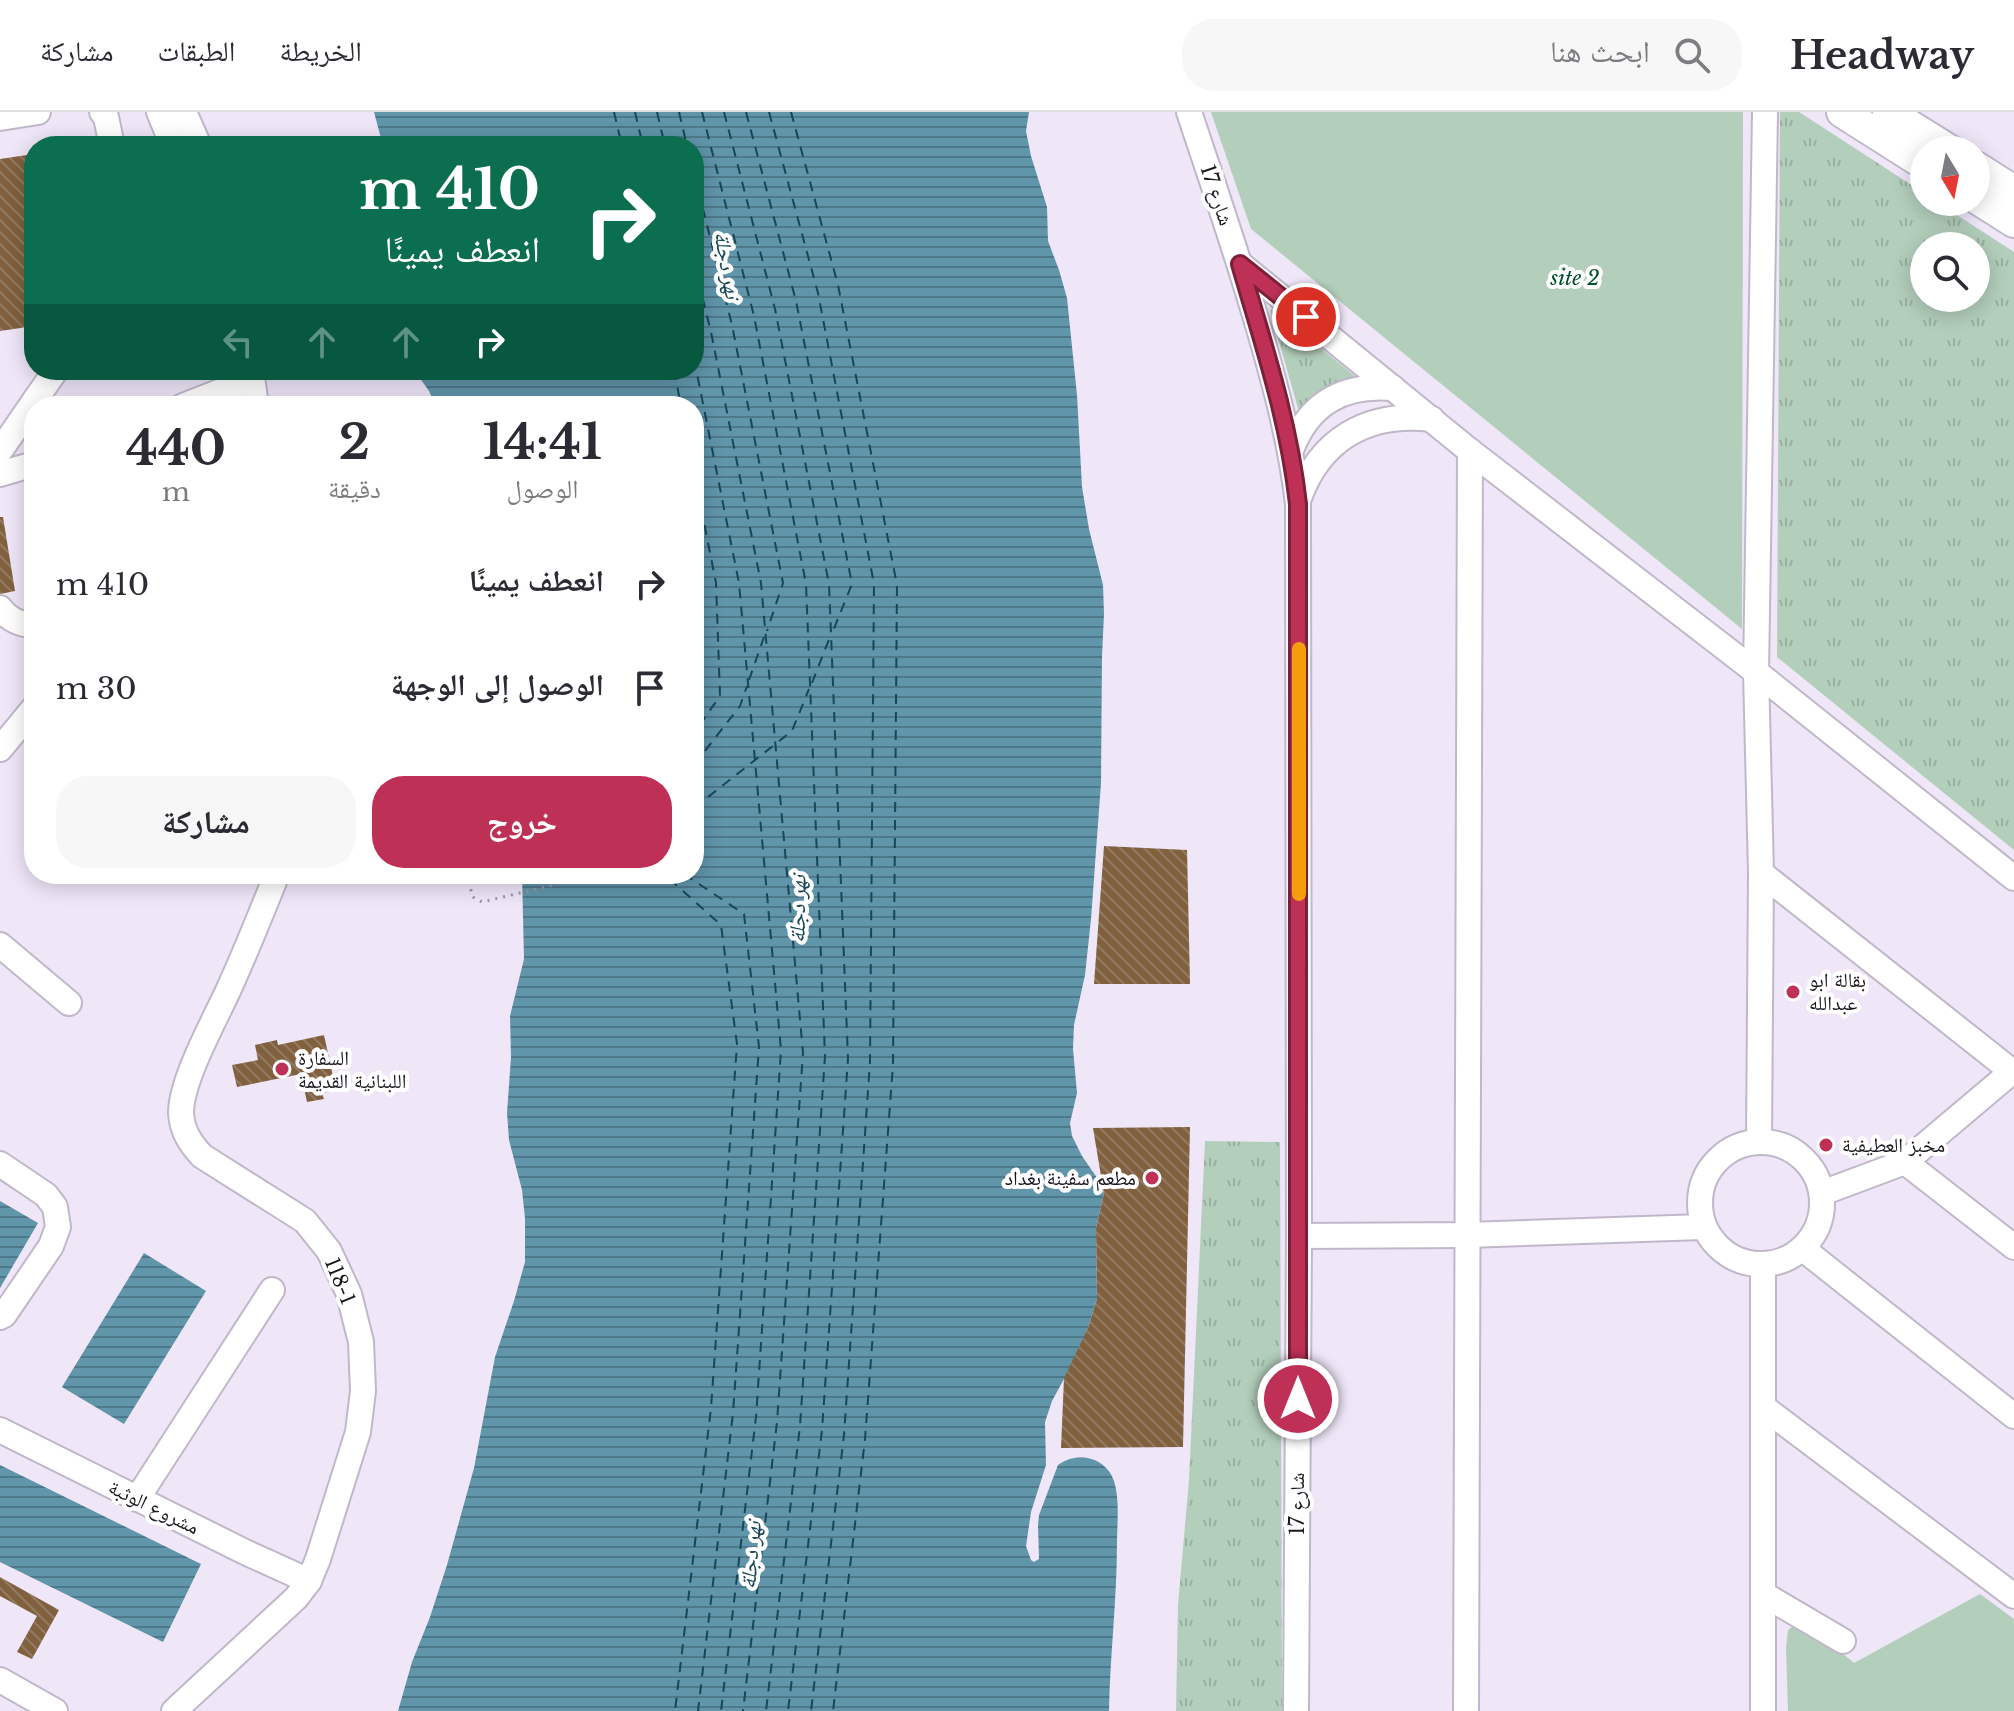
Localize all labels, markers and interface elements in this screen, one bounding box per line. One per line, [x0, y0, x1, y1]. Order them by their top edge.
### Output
search box [1182, 19, 1742, 91]
text: Headway [1790, 32, 1974, 79]
text: ابحث هنا [1550, 33, 1650, 70]
icon: search [1670, 33, 1714, 77]
text: مشاركة [40, 34, 114, 69]
text: الطبقات [158, 34, 235, 69]
text: الخريطة [279, 34, 362, 69]
north arrow [1910, 136, 1990, 216]
map controls [1910, 136, 1990, 312]
text: 410 m [359, 155, 540, 224]
street label: شارع 17 [1194, 161, 1239, 229]
icon: right [568, 168, 672, 272]
text: انعطف يمينًا [384, 227, 540, 272]
water label: نهر دجلة [708, 229, 747, 304]
button: search [1910, 232, 1990, 312]
park label: site 2 [1550, 266, 1599, 290]
pin [1272, 283, 1340, 351]
icon: arrive [1284, 295, 1328, 339]
icon: left [216, 320, 260, 364]
icon: ahead [300, 320, 344, 364]
icon: ahead [384, 320, 428, 364]
icon: right [468, 320, 512, 364]
text: 2 [339, 412, 370, 472]
text: 14:41 [483, 412, 602, 472]
text: 440 [126, 418, 226, 478]
text: دقيقة [328, 473, 381, 505]
text: الوصول [506, 473, 578, 505]
text: m [162, 476, 190, 508]
text: انعطف يمينًا [469, 562, 604, 599]
icon: right [628, 562, 672, 606]
text: 410 m [56, 566, 149, 603]
text: الوصول إلى الوجهة [391, 666, 604, 703]
icon: arrive [628, 666, 672, 710]
text: 30 m [56, 670, 137, 707]
button: مشاركة [56, 776, 356, 868]
button: خروج [372, 776, 672, 868]
water label: نهر دجلة [783, 872, 812, 943]
place label: بقالة ابو عبدالله [1809, 968, 1866, 1015]
marker: بقالة ابو عبدالله [1784, 983, 1802, 1001]
place label: السفارة اللبنانية القديمة [298, 1046, 407, 1093]
marker: السفارة اللبنانية القديمة [273, 1060, 291, 1078]
place label: مخبز العطيفية [1842, 1133, 1945, 1157]
marker: مخبز العطيفية [1817, 1136, 1835, 1154]
place label: مطعم سفينة بغداد [1005, 1166, 1136, 1192]
marker: مطعم سفينة بغداد [1143, 1169, 1161, 1187]
street label: 118-1 [320, 1254, 360, 1308]
position arrow [1256, 1357, 1340, 1441]
street label: شارع 17 [1285, 1473, 1310, 1535]
street label: مشروع الوثبة [104, 1475, 203, 1540]
water label: نهر دجلة [734, 1517, 767, 1590]

